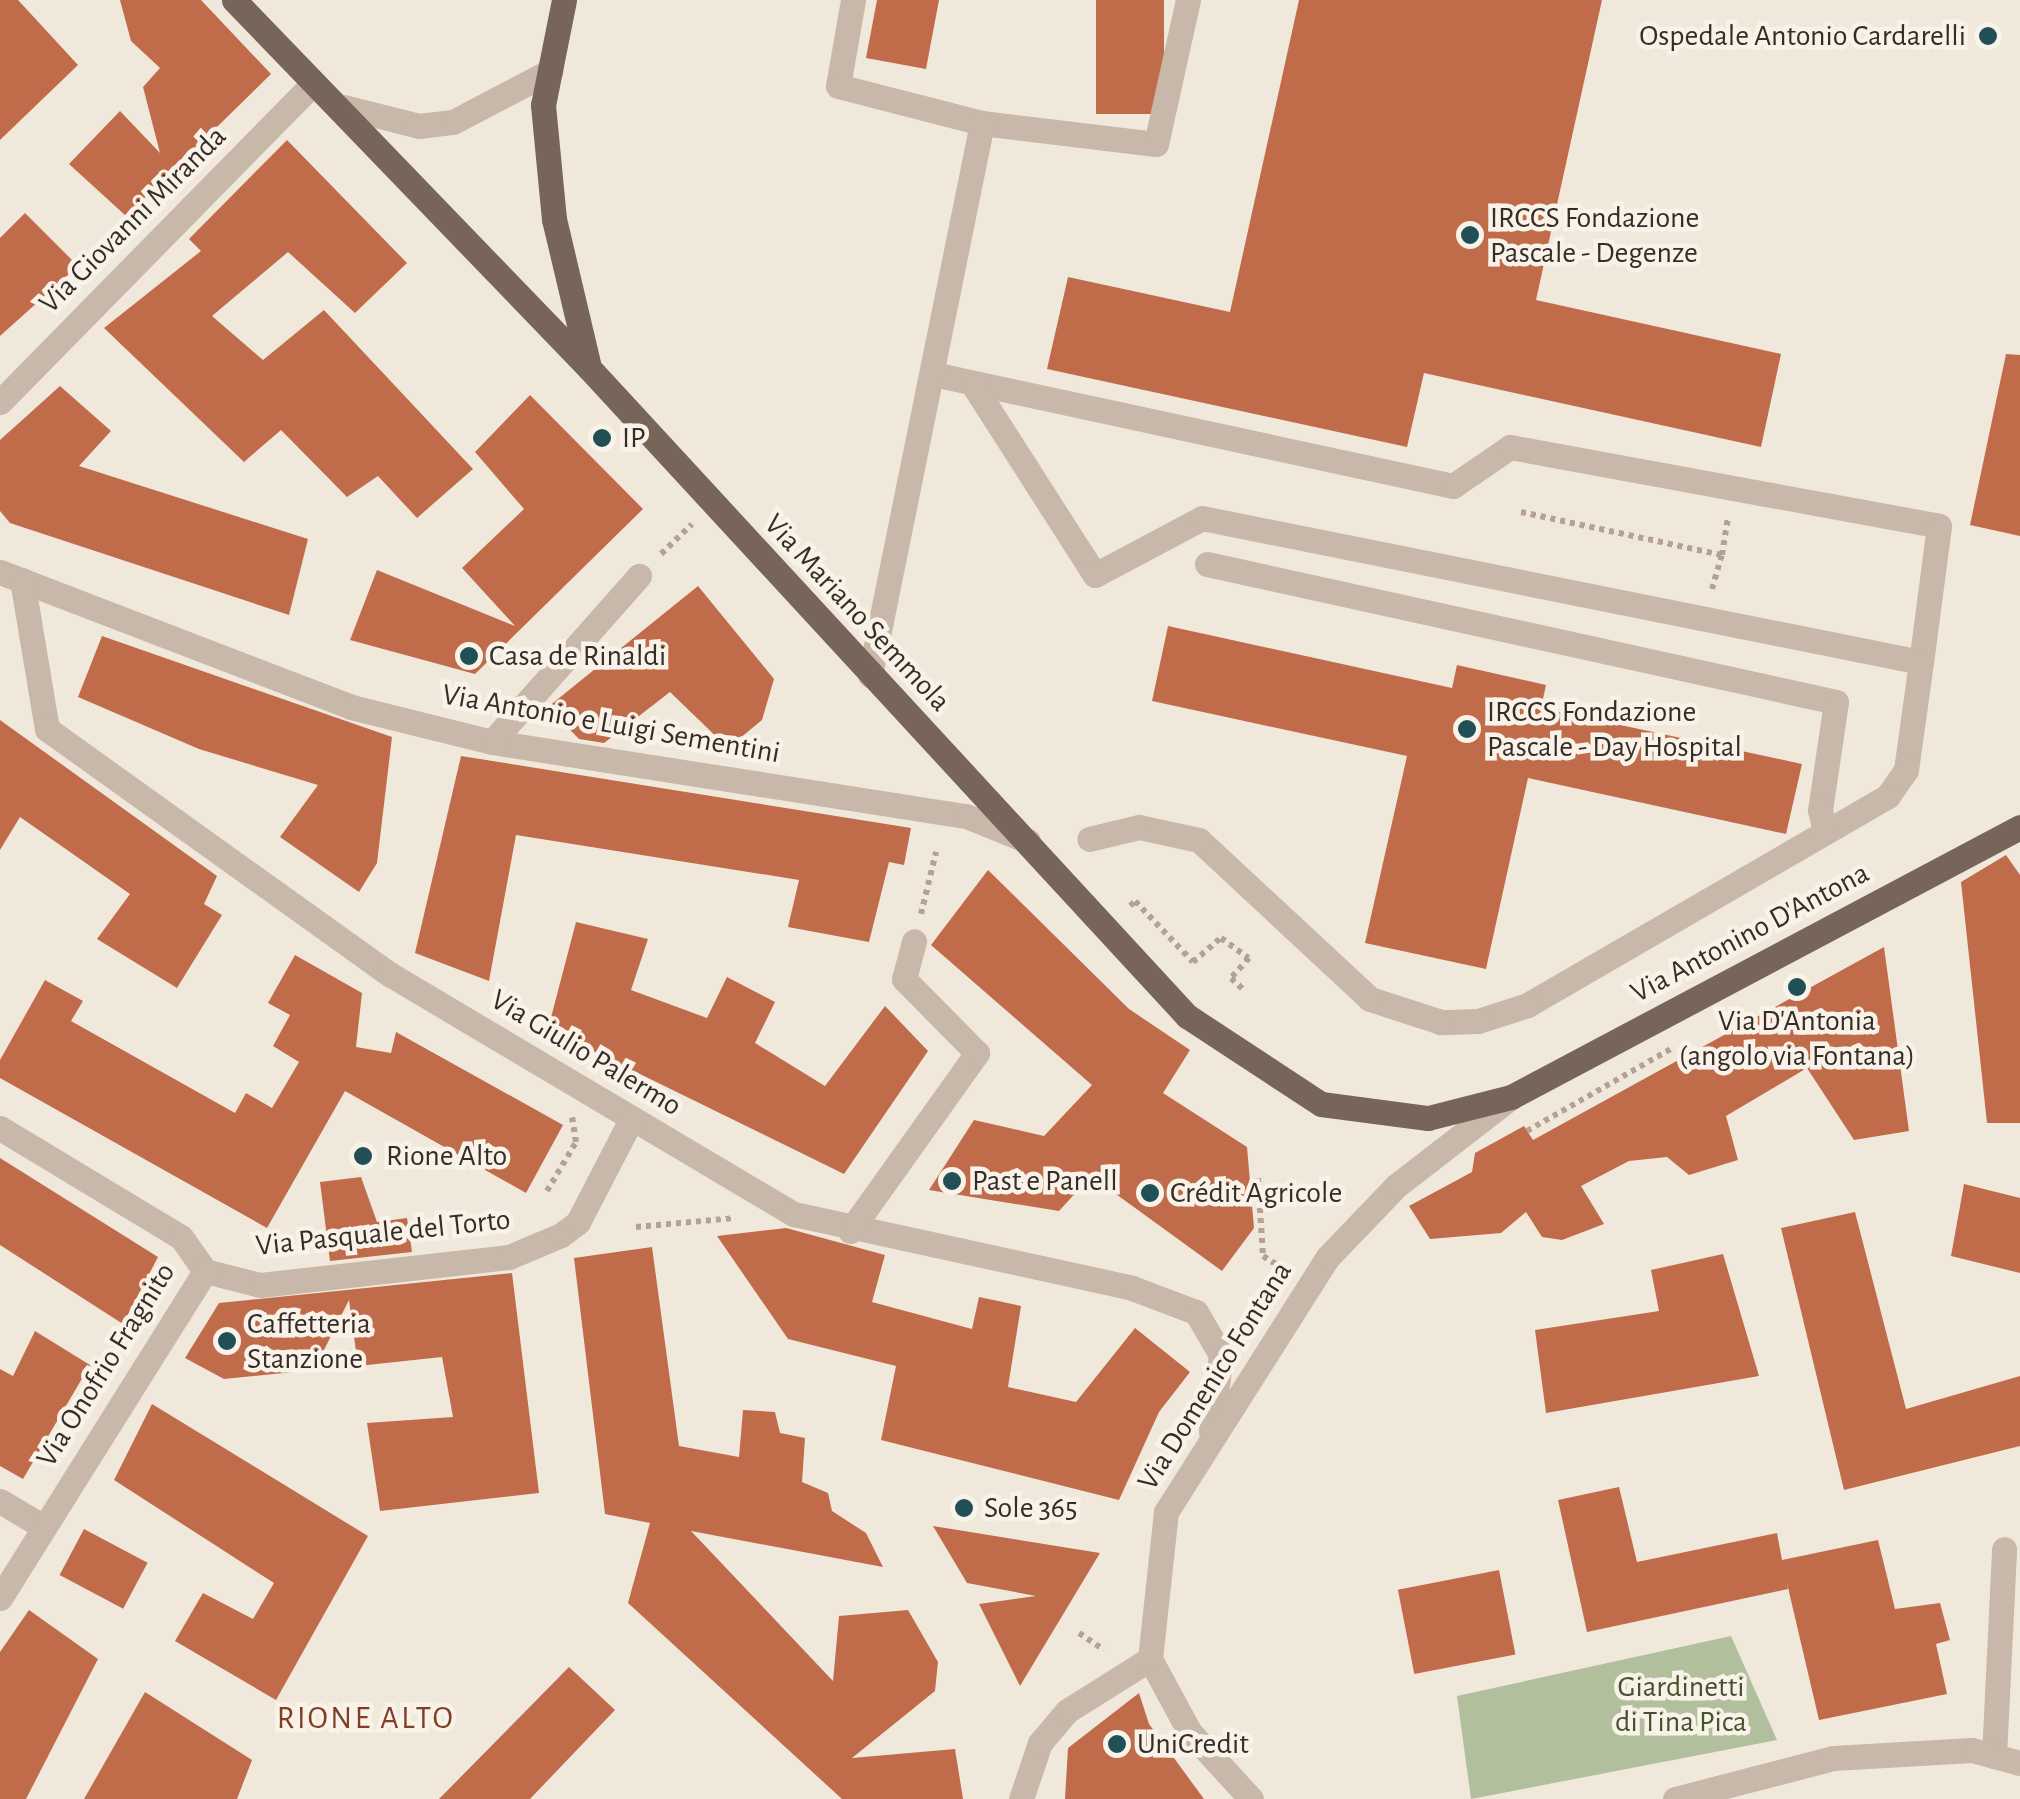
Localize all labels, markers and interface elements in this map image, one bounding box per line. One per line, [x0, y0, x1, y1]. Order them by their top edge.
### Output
place label: Ospedale Antonio Cardarelli [1639, 18, 1966, 54]
marker: Ospedale Antonio Cardarelli [1975, 23, 2001, 49]
street label: Via Giovanni Miranda [32, 119, 234, 321]
place label: IRCCS Fondazione Pascale - Degenze [1490, 200, 1699, 270]
marker: IRCCS Fondazione Pascale - Degenze [1459, 224, 1481, 246]
place label: IP [622, 420, 646, 456]
marker: IP [591, 427, 613, 449]
street label: Via Mariano Semmola [756, 507, 958, 719]
place label: Casa de Rinaldi [489, 638, 666, 674]
marker: Casa de Rinaldi [458, 645, 480, 667]
street label: Via Antonio e Luigi Sementini [439, 677, 783, 771]
place label: IRCCS Fondazione Pascale - Day Hospital [1487, 694, 1742, 764]
marker: IRCCS Fondazione Pascale - Day Hospital [1456, 718, 1478, 740]
street label: Via Antonino D'Antona [1625, 855, 1875, 1011]
marker: Via D'Antonia (angolo via Fontana) [1786, 976, 1808, 998]
street label: Via Giulio Palermo [484, 982, 688, 1124]
place label: Via D'Antonia (angolo via Fontana) [1679, 1003, 1915, 1074]
place label: Rione Alto [386, 1138, 507, 1174]
marker: Rione Alto [350, 1143, 376, 1169]
place label: Past e Panell [972, 1163, 1118, 1199]
marker: Past e Panell [941, 1170, 963, 1192]
place label: Crédit Agricole [1170, 1175, 1342, 1211]
marker: Crédit Agricole [1139, 1182, 1161, 1204]
street label: Via Pasquale del Torto [254, 1202, 512, 1264]
street label: Via Domenico Fontana [1130, 1255, 1300, 1497]
street label: Via Onofrio Fragnito [29, 1256, 183, 1474]
place label: Caffetteria Stanzione [247, 1306, 371, 1376]
marker: Caffetteria Stanzione [216, 1330, 238, 1352]
place label: Sole 365 [984, 1490, 1077, 1526]
marker: Sole 365 [953, 1497, 975, 1519]
park label: Giardinetti di Tina Pica [1615, 1669, 1747, 1740]
district label: RIONE ALTO [277, 1699, 455, 1737]
place label: UniCredit [1137, 1726, 1249, 1762]
marker: UniCredit [1106, 1733, 1128, 1755]

